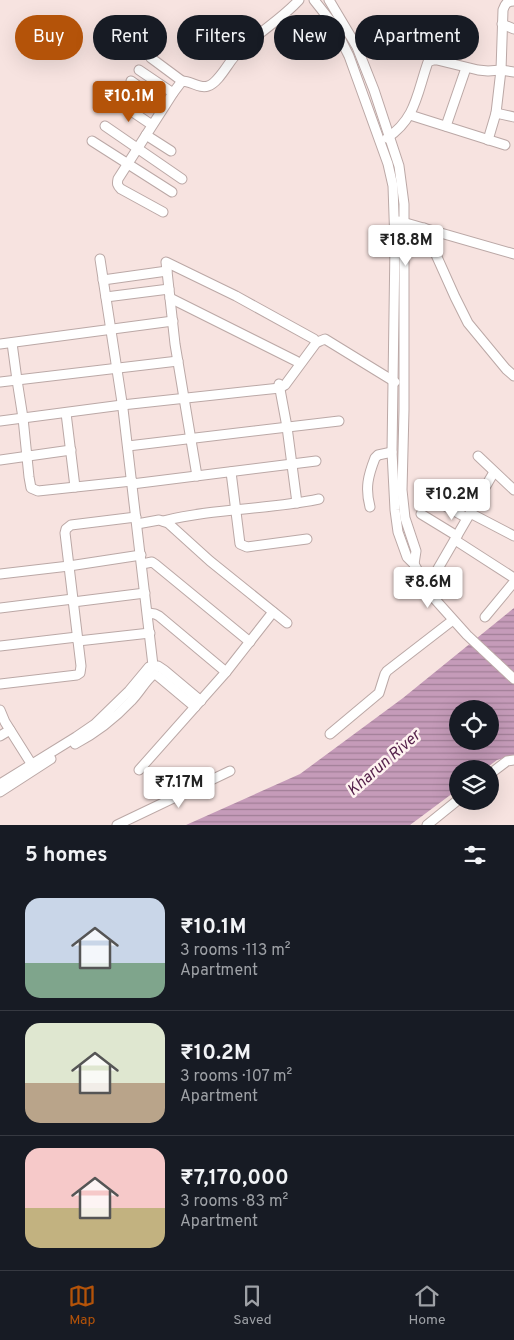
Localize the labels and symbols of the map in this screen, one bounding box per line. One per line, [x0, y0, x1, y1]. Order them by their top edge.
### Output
pin: ₹10.1M [88, 80, 170, 123]
pin: ₹18.8M [365, 224, 447, 267]
pin: ₹10.2M [411, 478, 493, 521]
pin: ₹8.6M [393, 566, 463, 609]
water label: Kharun River [344, 725, 426, 801]
pin: ₹7.17M [138, 766, 220, 809]

